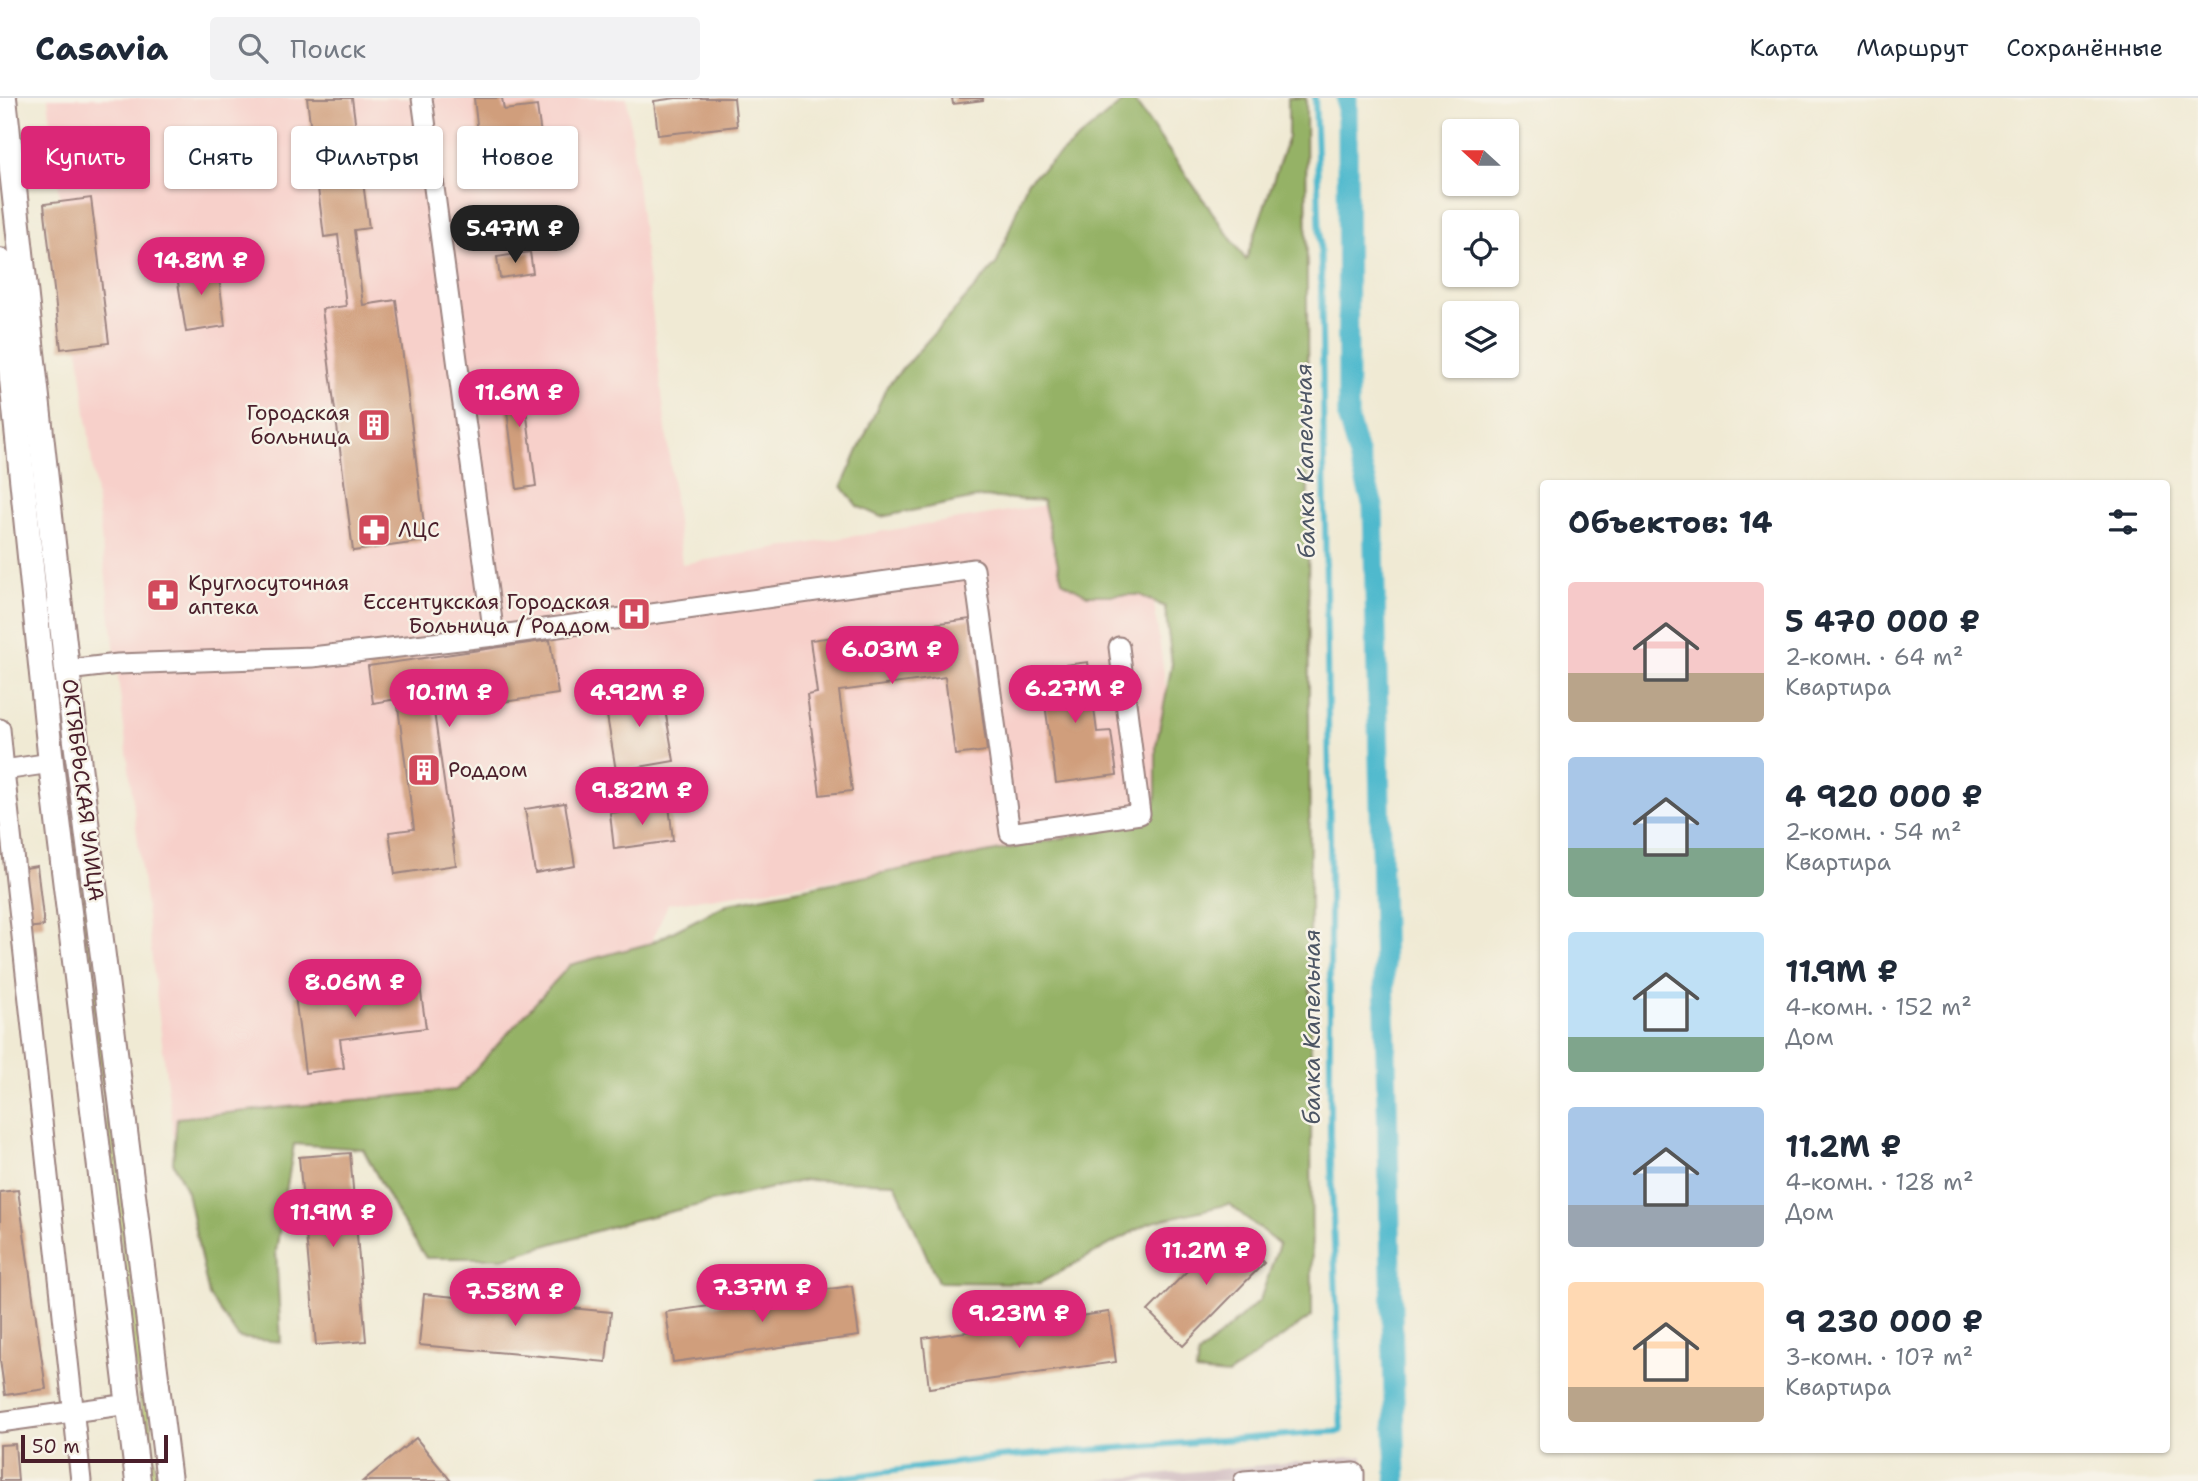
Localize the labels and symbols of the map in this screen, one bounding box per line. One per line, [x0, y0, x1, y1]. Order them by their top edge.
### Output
north arrow [1442, 119, 1519, 196]
pin: 5.47M ₽ [450, 206, 580, 265]
pin: 14.8M ₽ [136, 238, 266, 297]
water label: балка Капельная [1288, 363, 1322, 559]
pin: 11.6M ₽ [454, 370, 584, 429]
place label: Городская больница [246, 399, 350, 451]
building icon: Городская больница [355, 406, 393, 444]
pharmacy icon: ЛЦС [355, 511, 393, 549]
place label: ЛЦС [398, 516, 440, 544]
place label: Круглосуточная аптека [188, 569, 349, 621]
pharmacy icon: Круглосуточная аптека [144, 576, 182, 614]
place label: Ессентукская Городская Больница / Роддом [363, 588, 610, 640]
hospital icon: Ессентукская Городская Больница / Роддом [615, 595, 653, 633]
pin: 6.03M ₽ [827, 626, 957, 686]
pin: 6.27M ₽ [1010, 666, 1140, 725]
pin: 10.1M ₽ [384, 670, 514, 729]
pin: 4.92M ₽ [574, 670, 704, 729]
street label: ОКТЯБРЬСКАЯ УЛИЦА [55, 677, 111, 903]
building icon: Роддом [405, 751, 443, 789]
place label: Роддом [448, 756, 527, 784]
pin: 9.82M ₽ [577, 768, 707, 827]
water label: балка Капельная [1297, 929, 1327, 1125]
pin: 8.06M ₽ [290, 960, 420, 1019]
pin: 11.9M ₽ [268, 1190, 398, 1249]
pin: 11.2M ₽ [1141, 1228, 1271, 1287]
pin: 7.37M ₽ [697, 1264, 827, 1324]
pin: 7.58M ₽ [450, 1268, 580, 1328]
pin: 9.23M ₽ [954, 1290, 1084, 1350]
scale bar [21, 1432, 168, 1464]

